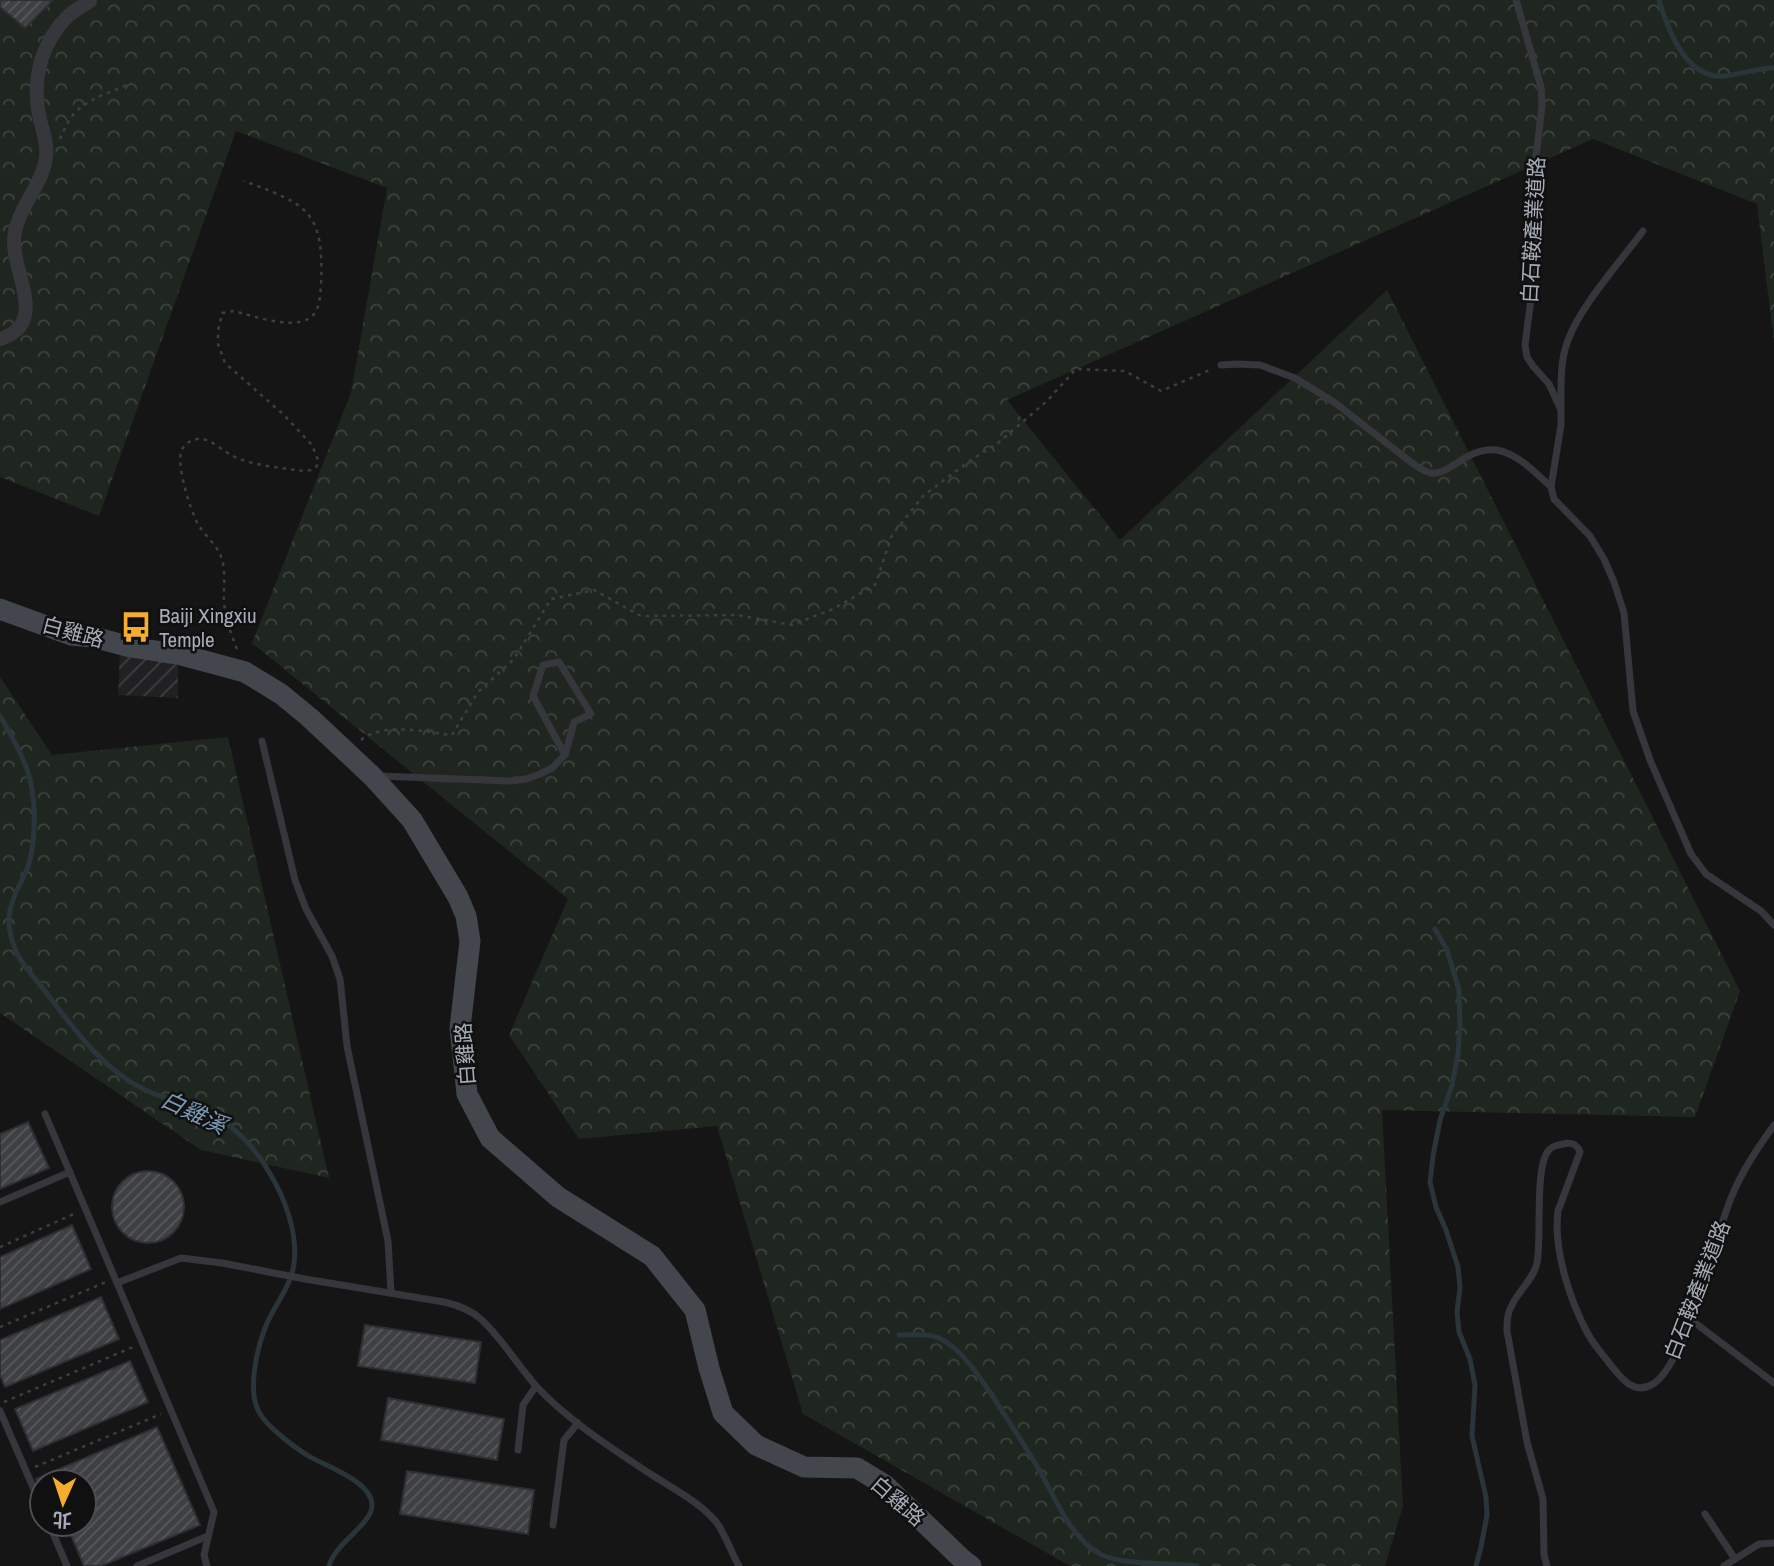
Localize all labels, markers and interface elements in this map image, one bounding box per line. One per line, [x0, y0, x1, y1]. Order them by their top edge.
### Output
street label: 白石鞍產業道路 [1515, 156, 1551, 304]
place label: Baiji Xingxiu Temple [159, 601, 257, 654]
street label: 白雞路 [39, 610, 107, 654]
bus stop icon: Baiji Xingxiu Temple [119, 610, 153, 644]
street label: 白雞路 [448, 1022, 482, 1086]
water label: 白雞溪 [156, 1083, 235, 1142]
street label: 白石鞍產業道路 [1657, 1216, 1737, 1364]
north arrow [28, 1468, 98, 1538]
street label: 白雞路 [865, 1469, 931, 1533]
text: 北 [52, 1506, 72, 1533]

